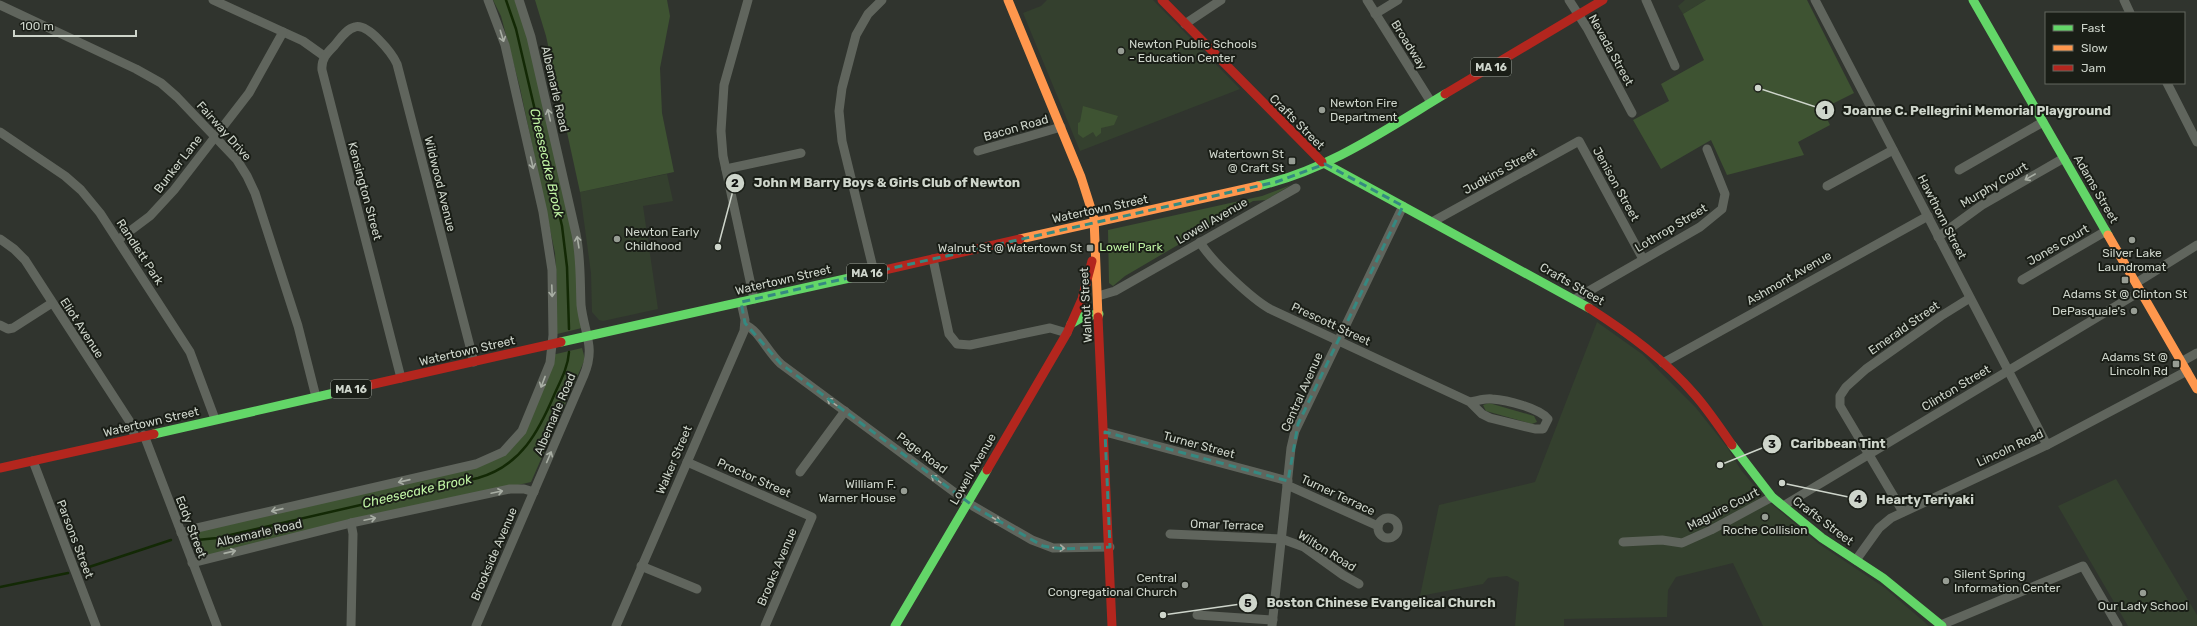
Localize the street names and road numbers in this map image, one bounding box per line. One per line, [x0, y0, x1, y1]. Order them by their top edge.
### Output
street label: Nevada Street [1586, 12, 1636, 88]
street label: Broadway [1388, 18, 1430, 73]
street label: Albemarle Road [538, 45, 572, 133]
road number: MA 16 [1471, 58, 1511, 76]
street label: Crafts Street [1267, 92, 1328, 153]
street label: Fairway Drive [194, 99, 254, 164]
street label: Bacon Road [982, 112, 1050, 144]
street label: Bunker Lane [151, 132, 205, 196]
street label: Wildwood Avenue [421, 135, 459, 233]
street label: Kensington Street [345, 141, 385, 242]
street label: Judkins Street [1461, 145, 1540, 197]
street label: Jenison Street [1590, 145, 1642, 224]
street label: Adams Street [2071, 153, 2121, 226]
street label: Murphy Court [1958, 159, 2031, 211]
street label: Hawthorn Street [1915, 172, 1970, 262]
street label: Watertown Street [1051, 192, 1150, 226]
street label: Lowell Avenue [1174, 195, 1250, 247]
street label: Lothrop Street [1632, 201, 1710, 255]
street label: Randlett Park [113, 216, 167, 288]
street label: Jones Court [2025, 222, 2092, 268]
street label: Ashmont Avenue [1744, 248, 1834, 308]
street label: Crafts Street [1537, 260, 1607, 308]
street label: Watertown Street [734, 262, 833, 298]
road number: MA 16 [847, 264, 887, 282]
street label: Walnut Street [1077, 267, 1095, 343]
street label: Eliot Avenue [57, 295, 107, 361]
street label: Emerald Street [1866, 298, 1942, 358]
street label: Prescott Street [1289, 300, 1373, 349]
street label: Watertown Street [418, 333, 517, 369]
street label: Central Avenue [1278, 350, 1326, 434]
street label: Clinton Street [1919, 362, 1993, 414]
street label: Albemarle Road [531, 371, 579, 457]
road number: MA 16 [331, 380, 371, 398]
street label: Watertown Street [102, 404, 201, 440]
street label: Walker Street [653, 423, 695, 497]
street label: Lincoln Road [1974, 426, 2046, 470]
street label: Turner Street [1162, 429, 1237, 461]
street label: Page Road [894, 430, 950, 476]
street label: Lowell Avenue [947, 431, 999, 507]
street label: Proctor Street [715, 456, 793, 501]
street label: Turner Terrace [1299, 472, 1378, 518]
street label: Maguire Court [1685, 485, 1762, 533]
street label: Eddy Street [173, 494, 209, 560]
street label: Crafts Street [1790, 494, 1856, 548]
street label: Parsons Street [54, 498, 96, 580]
street label: Brookside Avenue [468, 505, 520, 603]
street label: Albemarle Road [215, 516, 303, 550]
street label: Omar Terrace [1190, 517, 1264, 533]
street label: Brooks Avenue [754, 526, 800, 608]
street label: Wilton Road [1295, 528, 1359, 574]

